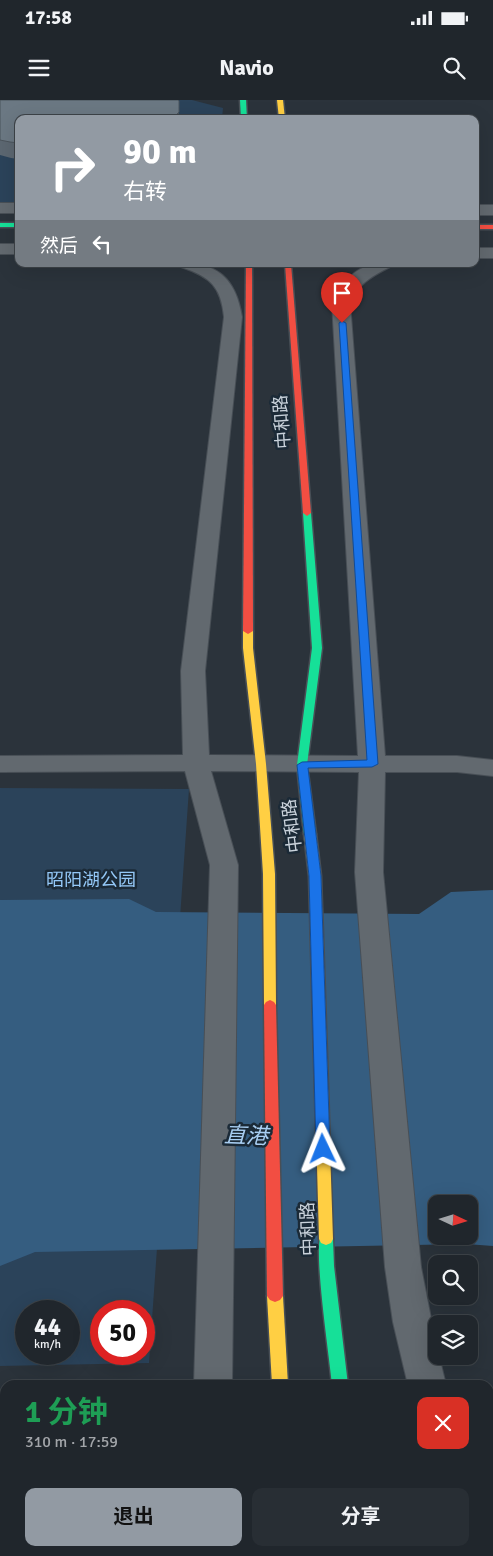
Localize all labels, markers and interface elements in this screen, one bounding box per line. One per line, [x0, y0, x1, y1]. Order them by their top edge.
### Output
text: 17:58 [25, 6, 72, 30]
icon: menu [25, 54, 53, 82]
text: Navio [219, 54, 274, 81]
icon: search [440, 54, 468, 82]
text: 90 m [123, 130, 197, 173]
icon: right [40, 135, 105, 200]
text: 右转 [123, 178, 167, 205]
icon: left [88, 230, 116, 258]
text: 然后 [40, 234, 78, 258]
pin [321, 272, 363, 323]
icon: arrive [328, 279, 356, 307]
street label: 中和路 [269, 394, 295, 450]
street label: 中和路 [278, 798, 306, 854]
park label: 昭阳湖公园 [46, 869, 136, 891]
water label: 直港 [224, 1121, 271, 1150]
position arrow [296, 1122, 348, 1174]
north arrow [428, 1195, 478, 1245]
map controls [428, 1195, 478, 1365]
street label: 中和路 [296, 1202, 320, 1256]
button: search [428, 1255, 478, 1305]
speed limit sign: 50 [90, 1300, 155, 1365]
text: 44 [34, 1311, 61, 1342]
button: layers [428, 1315, 478, 1365]
text: km/h [34, 1337, 61, 1352]
text: 1 分钟 [25, 1394, 108, 1431]
button: close [417, 1397, 469, 1449]
text: 310 m · 17:59 [25, 1432, 118, 1452]
button: 退出 [25, 1488, 242, 1546]
button: 分享 [252, 1488, 469, 1546]

